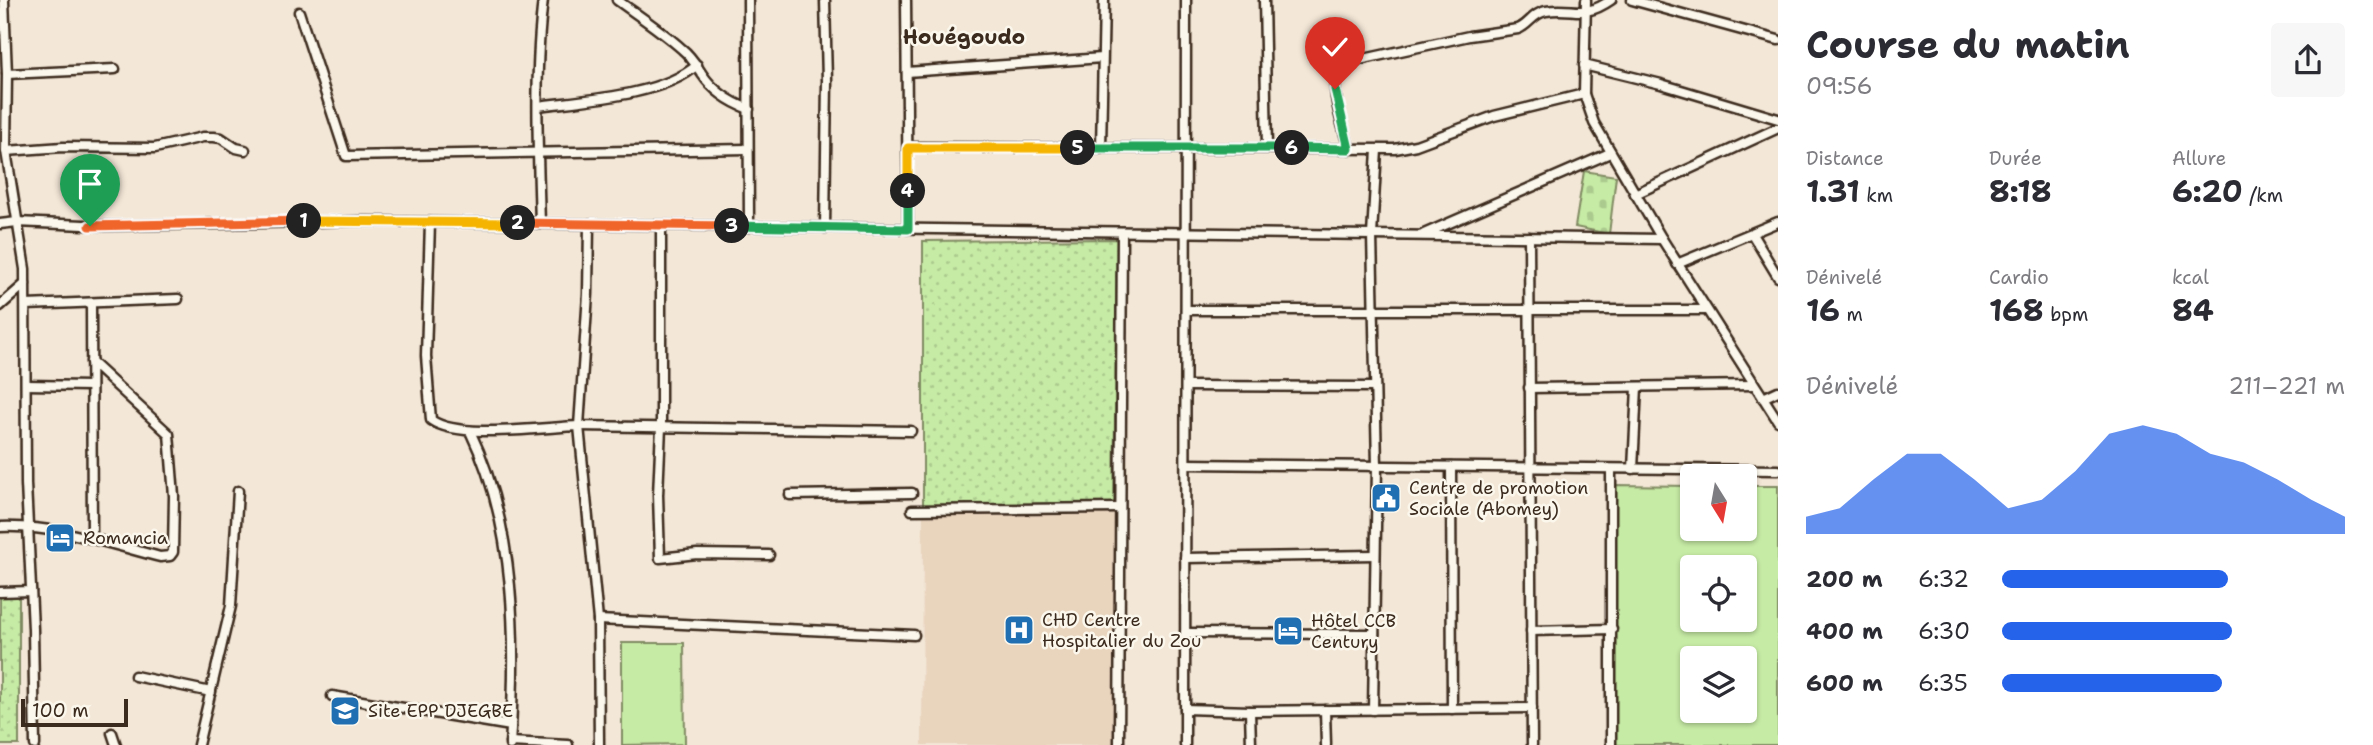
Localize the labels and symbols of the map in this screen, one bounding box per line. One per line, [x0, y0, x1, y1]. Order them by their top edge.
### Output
pin [1305, 17, 1365, 89]
district label: Houégoudo [903, 23, 1025, 51]
pin: 5 [1060, 130, 1096, 166]
pin: 6 [1274, 130, 1310, 166]
pin [60, 154, 120, 226]
pin: 4 [890, 174, 926, 208]
pin: 1 [286, 204, 322, 238]
pin: 2 [500, 206, 536, 241]
pin: 3 [714, 208, 750, 244]
north arrow [1680, 464, 1757, 541]
place label: Centre de promotion Sociale (Abomey) [1409, 476, 1588, 521]
public building icon: Centre de promotion Sociale (Abomey) [1369, 481, 1403, 515]
hotel icon: Romancia [43, 521, 77, 555]
place label: Romancia [83, 526, 168, 550]
place label: CHD Centre Hospitalier du Zou [1042, 608, 1201, 653]
place label: Hôtel CCB Century [1311, 609, 1396, 654]
hospital icon: CHD Centre Hospitalier du Zou [1002, 613, 1036, 647]
hotel icon: Hôtel CCB Century [1271, 614, 1305, 648]
school or university icon: Site EPP DJEGBE [328, 694, 362, 728]
scale bar [21, 696, 128, 728]
place label: Site EPP DJEGBE [368, 699, 513, 723]

